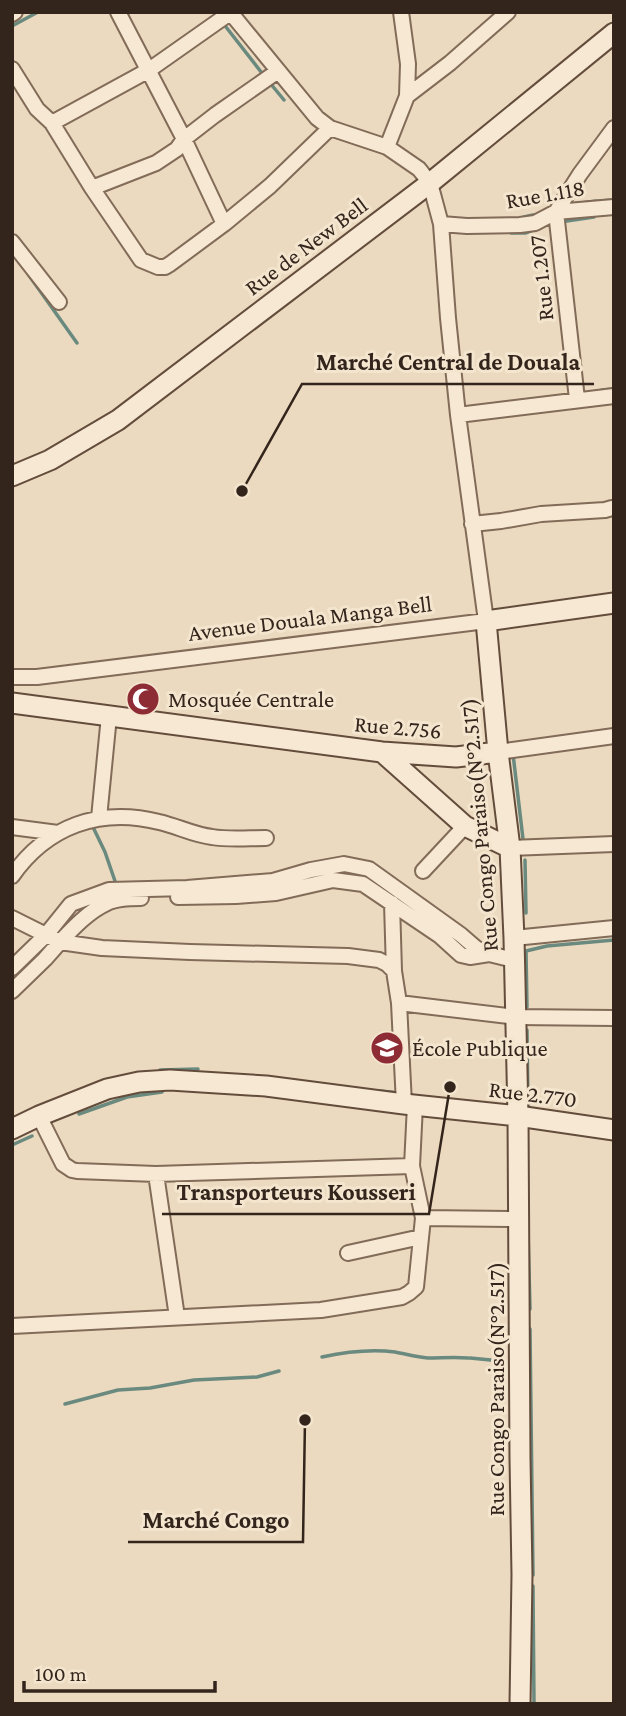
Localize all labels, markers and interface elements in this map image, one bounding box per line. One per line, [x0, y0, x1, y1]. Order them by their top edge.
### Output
street label: Rue 1.118 [504, 174, 586, 214]
street label: Rue de New Bell [240, 191, 372, 301]
street label: Rue 1.207 [524, 233, 558, 322]
callout: Marché Central de Douala [302, 339, 594, 384]
text: Marché Central de Douala [316, 348, 580, 375]
street label: Avenue Douala Manga Bell [187, 590, 433, 646]
mosque icon: Mosquée Centrale [124, 680, 162, 718]
place label: Mosquée Centrale [168, 686, 334, 712]
street label: Rue Congo Paraiso(N°2.517) [455, 697, 504, 953]
street label: Rue 2.756 [353, 710, 443, 744]
school or university icon: École Publique [368, 1029, 406, 1067]
place label: École Publique [412, 1035, 547, 1061]
street label: Rue 2.770 [487, 1076, 579, 1112]
callout: Transporteurs Kousseri [162, 1169, 429, 1214]
text: Transporteurs Kousseri [176, 1178, 416, 1205]
street label: Rue Congo Paraiso(N°2.517) [483, 1262, 510, 1516]
callout: Marché Congo [128, 1497, 303, 1542]
text: Marché Congo [143, 1506, 289, 1533]
scale bar [24, 1650, 215, 1694]
text: 100 m [35, 1662, 87, 1686]

